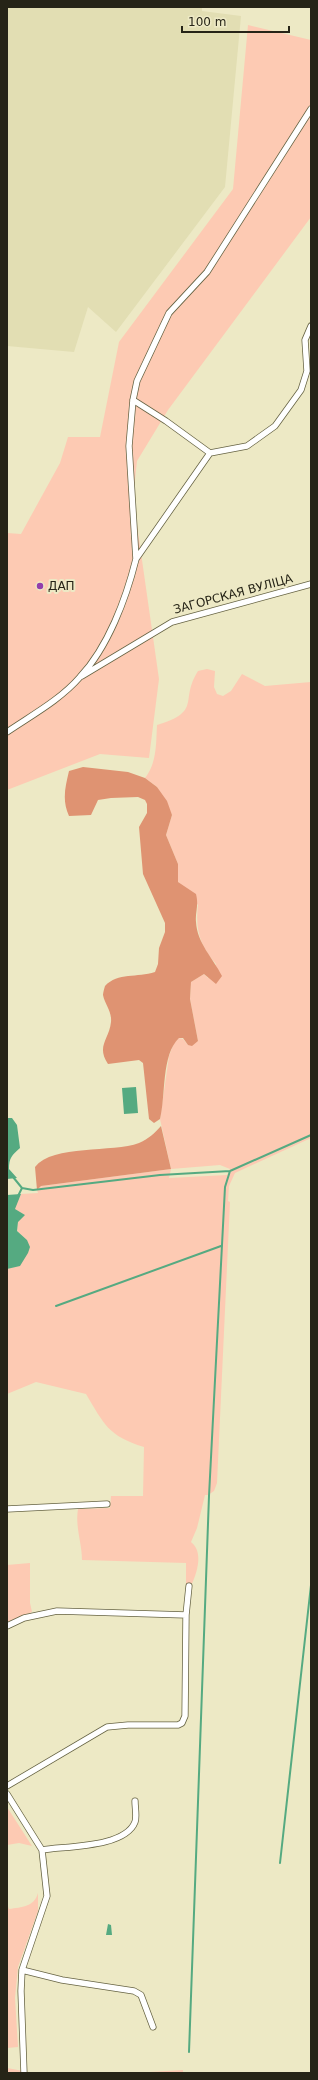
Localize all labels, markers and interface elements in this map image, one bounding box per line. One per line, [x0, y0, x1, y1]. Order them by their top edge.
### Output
scale bar [182, 8, 289, 34]
text: 100 m [188, 15, 226, 29]
street label: ЗАГОРСКАЯ ВУЛІЦА [172, 571, 295, 617]
place label: ДАП [48, 579, 75, 593]
marker: ДАП [35, 581, 45, 591]

